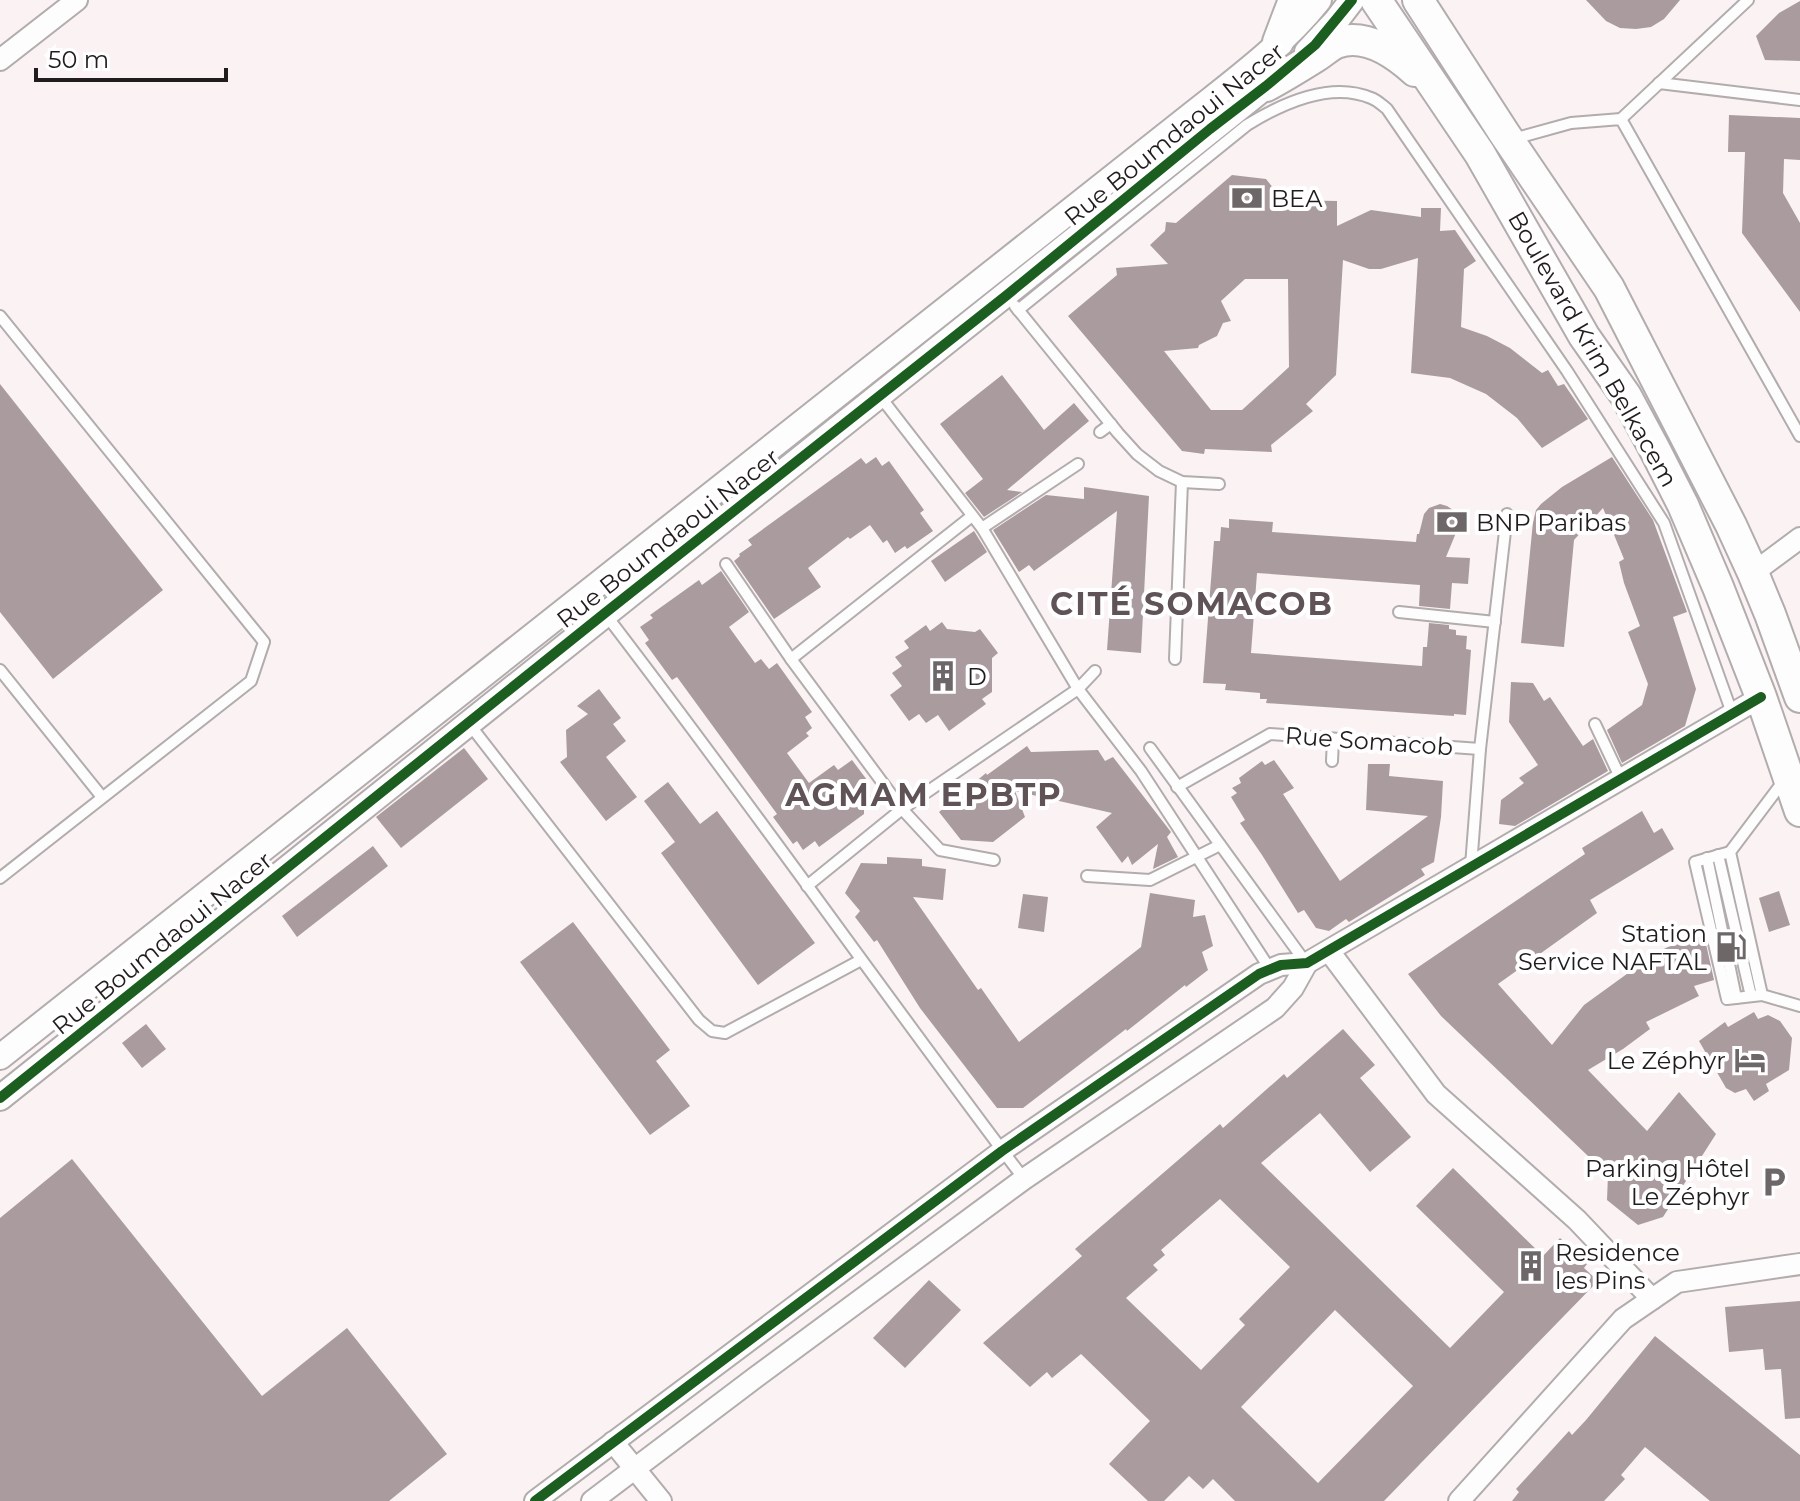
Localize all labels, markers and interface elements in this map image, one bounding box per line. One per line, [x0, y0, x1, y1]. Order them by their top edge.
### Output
scale bar [36, 32, 226, 82]
street label: Rue Boumdaoui Nacer [1058, 36, 1290, 232]
text: 50 m [48, 45, 109, 74]
bank icon: BEA [1230, 181, 1264, 215]
place label: BEA [1271, 184, 1323, 213]
street label: Boulevard Krim Belkacem [1502, 206, 1684, 492]
street label: Rue Boumdaoui Nacer [551, 442, 785, 634]
bank icon: BNP Paribas [1435, 505, 1469, 539]
place label: BNP Paribas [1476, 508, 1626, 537]
district label: CITÉ SOMACOB [1050, 584, 1334, 623]
building icon: D [926, 659, 960, 693]
place label: D [967, 662, 987, 691]
street label: Rue Somacob [1284, 721, 1454, 761]
district label: AGMAM EPBTP [784, 775, 1063, 814]
street label: Rue Boumdaoui Nacer [46, 845, 278, 1041]
place label: Station Service NAFTAL [1518, 919, 1707, 976]
fuel station icon: Station Service NAFTAL [1714, 930, 1748, 964]
hotel icon: Le Zéphyr [1733, 1043, 1767, 1077]
place label: Le Zéphyr [1607, 1046, 1726, 1075]
place label: Parking Hôtel Le Zéphyr [1585, 1154, 1750, 1211]
parking icon: Parking Hôtel Le Zéphyr [1757, 1165, 1791, 1199]
place label: Residence les Pins [1555, 1238, 1680, 1295]
building icon: Residence les Pins [1514, 1249, 1548, 1283]

